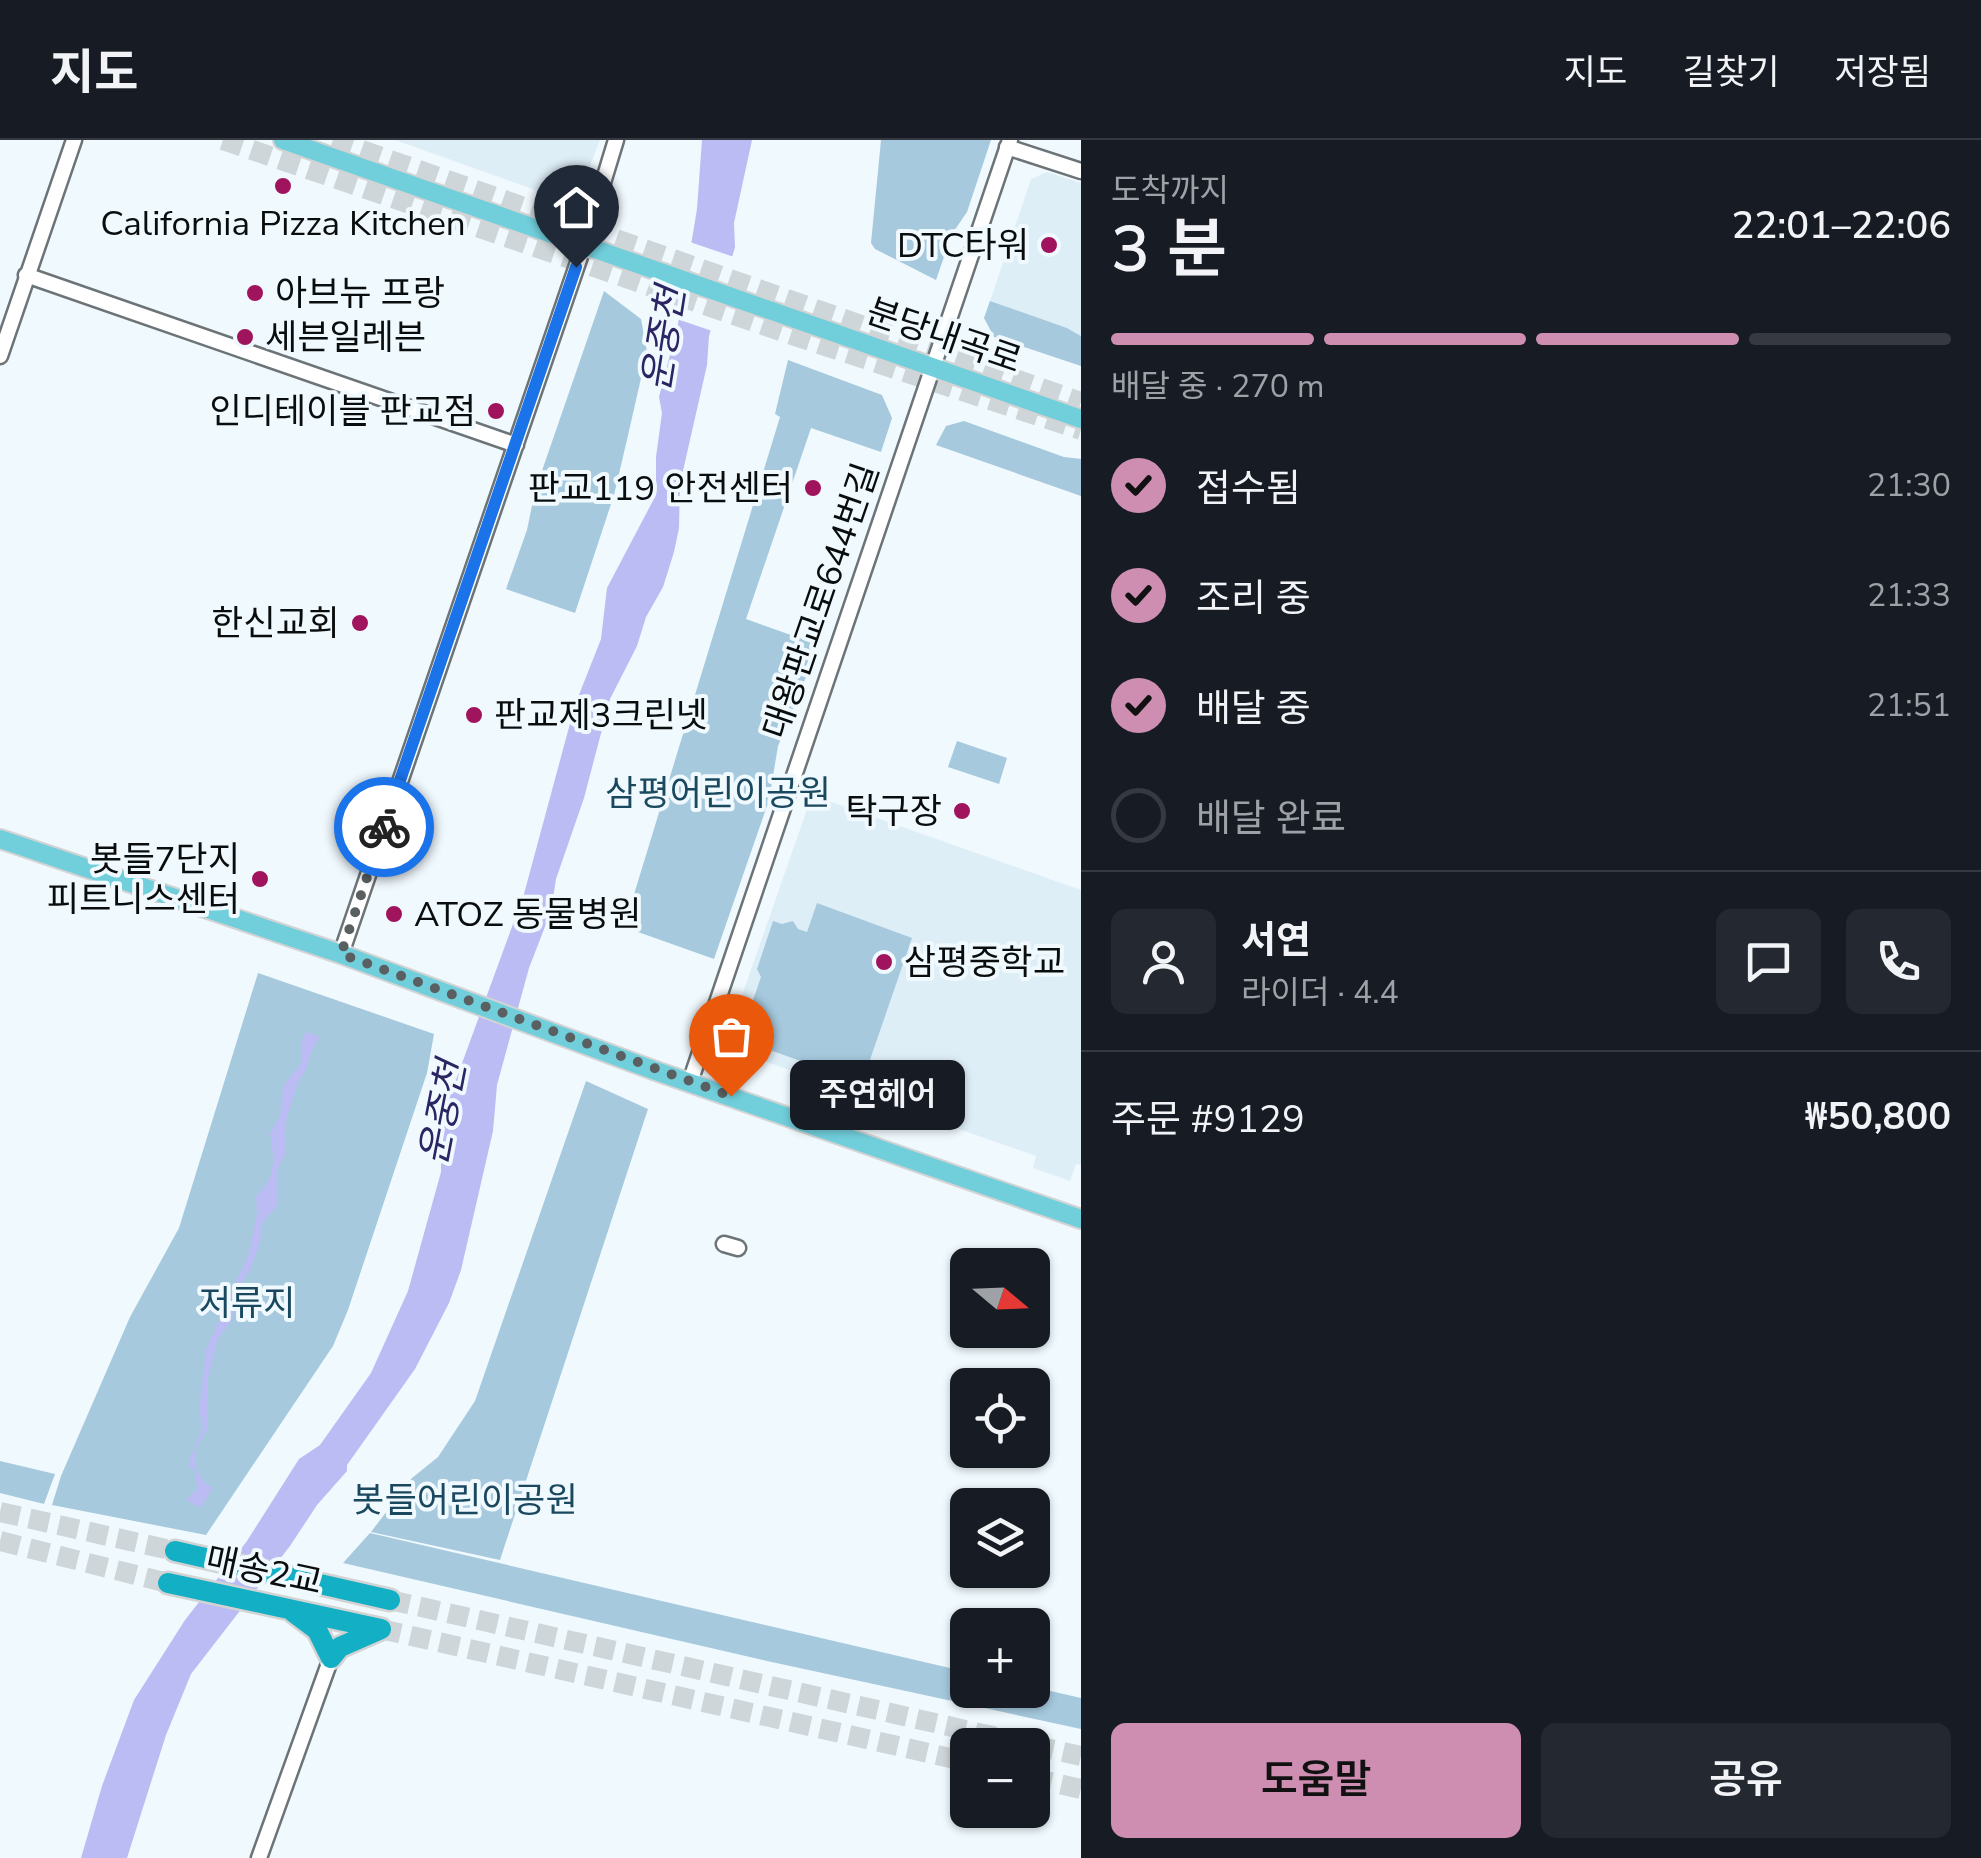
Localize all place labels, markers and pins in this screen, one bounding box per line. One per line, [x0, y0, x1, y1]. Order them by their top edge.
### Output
pin [534, 165, 619, 268]
marker: California Pizza Kitchen [272, 175, 294, 197]
place label: California Pizza Kitchen [100, 200, 466, 247]
place label: DTC타워 [897, 222, 1029, 269]
marker: DTC타워 [1038, 234, 1060, 256]
place label: 아브뉴 프랑 [275, 270, 445, 317]
marker: 아브뉴 프랑 [244, 282, 266, 304]
place label: 세븐일레븐 [265, 314, 426, 361]
marker: 세븐일레븐 [234, 326, 256, 348]
place label: 인디테이블 판교점 [209, 388, 476, 435]
marker: 인디테이블 판교점 [485, 400, 507, 422]
place label: 판교119 안전센터 [528, 465, 793, 512]
marker: 판교119 안전센터 [802, 477, 824, 499]
place label: 한신교회 [211, 600, 340, 647]
marker: 한신교회 [349, 612, 371, 634]
place label: 판교제3크린넷 [494, 692, 708, 739]
marker: 판교제3크린넷 [463, 704, 485, 726]
place label: 탁구장 [845, 788, 942, 835]
marker: 탁구장 [951, 800, 973, 822]
place label: 봇들7단지 피트니스센터 [47, 836, 240, 923]
marker: 봇들7단지 피트니스센터 [249, 868, 271, 890]
place label: ATOZ 동물병원 [414, 891, 641, 938]
marker: ATOZ 동물병원 [383, 903, 405, 925]
place label: 삼평중학교 [904, 939, 1065, 986]
marker: 삼평중학교 [873, 951, 895, 973]
pin [689, 994, 774, 1097]
callout: 주연헤어 [791, 1061, 966, 1131]

